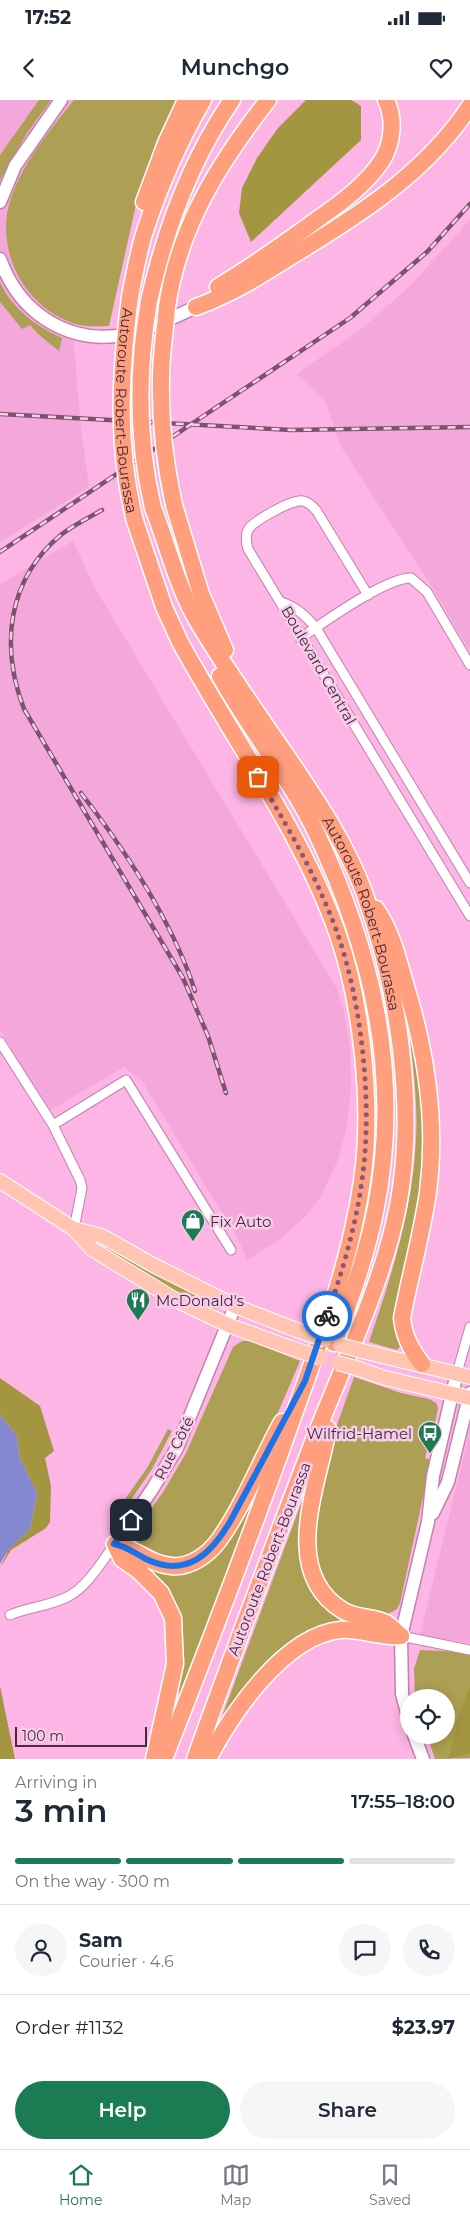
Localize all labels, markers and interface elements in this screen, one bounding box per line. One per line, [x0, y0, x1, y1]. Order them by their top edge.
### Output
text: 17:52 [25, 6, 71, 29]
icon: back [15, 54, 43, 82]
text: Munchgo [181, 54, 289, 81]
icon: heart [427, 54, 455, 82]
street label: Autoroute Robert-Bourassa [112, 307, 142, 515]
street label: Boulevard Central [277, 602, 361, 728]
pin [237, 756, 279, 798]
icon: bag [244, 763, 272, 791]
street label: Autoroute Robert-Bourassa [319, 813, 405, 1012]
shop icon: Fix Auto [180, 1208, 206, 1242]
place label: Fix Auto [210, 1212, 271, 1231]
restaurant icon: McDonald's [125, 1287, 151, 1321]
place label: McDonald's [156, 1291, 244, 1310]
courier [302, 1291, 352, 1341]
icon: bike [313, 1302, 341, 1330]
street label: Rue Côté [150, 1413, 198, 1483]
bus stop icon: Wilfrid-Hamel [417, 1420, 443, 1454]
place label: Wilfrid-Hamel [307, 1424, 412, 1443]
street label: Autoroute Robert-Bourassa [223, 1459, 315, 1659]
pin [110, 1499, 152, 1541]
icon: home [117, 1506, 145, 1534]
map controls [400, 1689, 455, 1744]
button: locate [400, 1689, 455, 1744]
scale bar [15, 1724, 148, 1747]
text: 100 m [22, 1727, 64, 1745]
text: Arriving in [15, 1773, 97, 1792]
text: 17:55–18:00 [351, 1790, 455, 1813]
text: 3 min [15, 1791, 107, 1830]
text: On the way · 300 m [15, 1872, 170, 1891]
button: person [15, 1924, 67, 1976]
button: chat [339, 1924, 391, 1976]
button: phone [403, 1924, 455, 1976]
text: Sam [79, 1929, 123, 1952]
text: Courier · 4.6 [79, 1952, 174, 1971]
text: Order #1132 [15, 2016, 124, 2039]
text: $23.97 [392, 2016, 455, 2039]
button: Help [15, 2081, 230, 2139]
button: Share [240, 2081, 455, 2139]
tab: Home [59, 2161, 102, 2209]
tab: Map [220, 2161, 251, 2209]
tab: Saved [369, 2161, 411, 2209]

